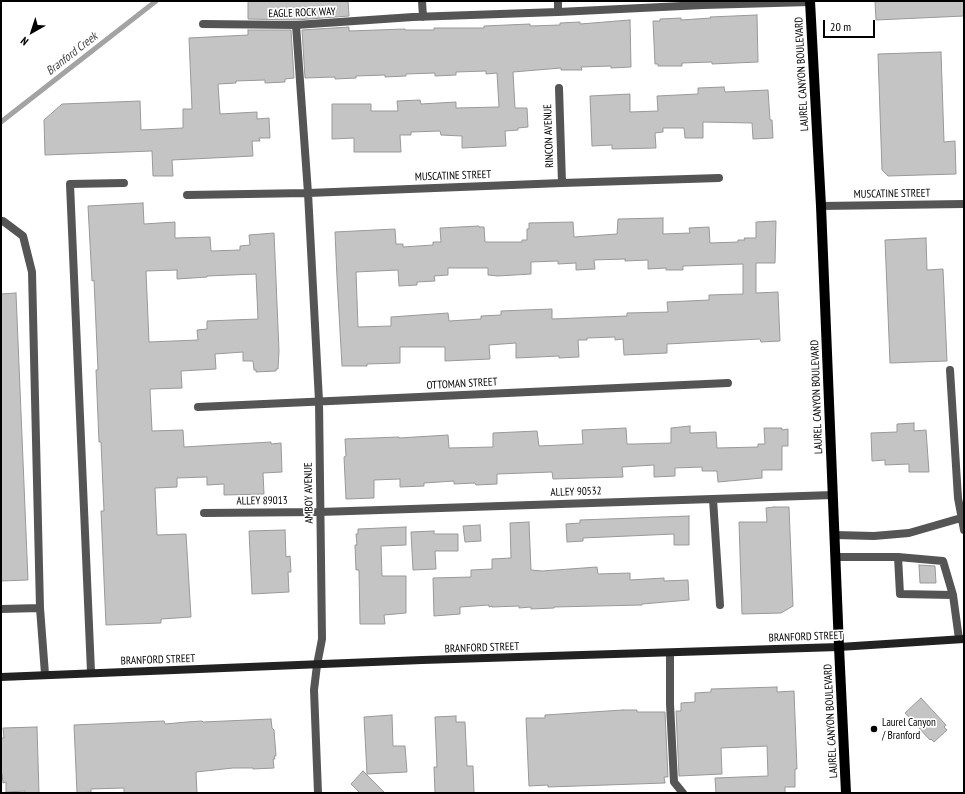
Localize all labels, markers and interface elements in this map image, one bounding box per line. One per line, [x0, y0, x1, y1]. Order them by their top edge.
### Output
street label: EAGLE ROCK WAY [268, 5, 336, 21]
north arrow [12, 12, 52, 52]
scale bar [825, 12, 877, 38]
street label: LAUREL CANYON BOULEVARD [792, 17, 812, 131]
text: 20 m [830, 19, 851, 34]
water label: Branford Creek [43, 29, 101, 79]
text: N [18, 34, 31, 49]
street label: RINCON AVENUE [541, 104, 557, 168]
street label: MUSCATINE STREET [415, 168, 491, 184]
street label: MUSCATINE STREET [854, 187, 930, 201]
street label: LAUREL CANYON BOULEVARD [808, 340, 826, 454]
street label: OTTOMAN STREET [426, 376, 498, 392]
street label: AMBOY AVENUE [302, 462, 316, 524]
street label: ALLEY 90532 [550, 485, 602, 499]
street label: ALLEY 89013 [236, 494, 288, 508]
street label: BRANFORD STREET [769, 629, 843, 645]
street label: BRANFORD STREET [445, 640, 519, 656]
street label: BRANFORD STREET [121, 652, 195, 668]
street label: LAUREL CANYON BOULEVARD [821, 664, 841, 778]
place label: Laurel Canyon / Branford [882, 716, 936, 742]
marker: Laurel Canyon / Branford [869, 724, 879, 734]

